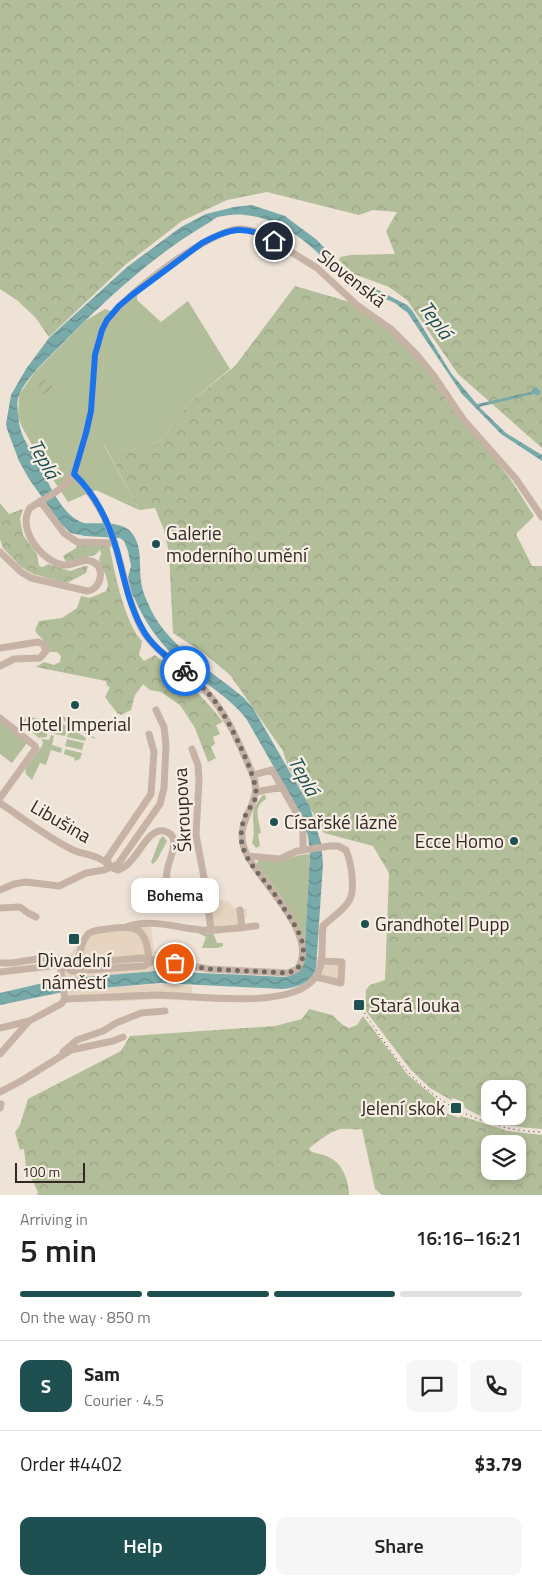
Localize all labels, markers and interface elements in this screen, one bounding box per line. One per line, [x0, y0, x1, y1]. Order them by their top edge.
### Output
pin [253, 220, 295, 262]
icon: home [260, 227, 288, 255]
street label: Slovenská [312, 241, 393, 314]
water label: Teplá [412, 294, 462, 347]
water label: Teplá [21, 433, 69, 486]
place label: Galerie moderního umění [166, 518, 309, 569]
marker: Galerie moderního umění [150, 538, 162, 550]
courier [160, 646, 210, 696]
icon: bike [171, 657, 199, 685]
marker: Hotel Imperial [69, 699, 81, 711]
place label: Hotel Imperial [19, 709, 131, 738]
water label: Teplá [281, 750, 329, 803]
street label: Škroupova [165, 767, 198, 853]
street label: Libušina [25, 791, 98, 850]
place label: Císařské lázně [284, 807, 397, 836]
marker: Císařské lázně [268, 816, 280, 828]
place label: Ecce Homo [415, 826, 504, 855]
marker: Ecce Homo [508, 835, 520, 847]
callout: Bohema [131, 878, 219, 913]
text: Bohema [147, 883, 203, 907]
place label: Grandhotel Pupp [375, 909, 509, 938]
marker: Grandhotel Pupp [359, 918, 371, 930]
marker: Divadelní náměstí [67, 932, 81, 946]
pin [154, 942, 196, 984]
place label: Divadelní náměstí [37, 945, 112, 996]
icon: bag [161, 949, 189, 977]
place label: Stará louka [370, 990, 460, 1019]
marker: Stará louka [352, 998, 366, 1012]
map controls [481, 1080, 526, 1180]
button: locate [481, 1080, 526, 1125]
place label: Jelení skok [361, 1093, 445, 1122]
marker: Jelení skok [449, 1101, 463, 1115]
button: layers [481, 1135, 526, 1180]
scale bar [15, 1160, 85, 1183]
text: 100 m [22, 1161, 60, 1182]
text: Arriving in [20, 1207, 88, 1231]
text: 16:16–16:21 [416, 1223, 522, 1252]
text: 5 min [20, 1226, 97, 1274]
text: On the way · 850 m [20, 1305, 151, 1329]
text: Sam [84, 1359, 120, 1388]
button: chat [406, 1360, 458, 1412]
button: phone [470, 1360, 522, 1412]
text: S [41, 1371, 51, 1400]
text: Courier · 4.5 [84, 1388, 164, 1412]
text: Order #4402 [20, 1449, 122, 1478]
text: $3.79 [475, 1449, 522, 1478]
button: Help [20, 1517, 266, 1575]
button: Share [276, 1517, 522, 1575]

